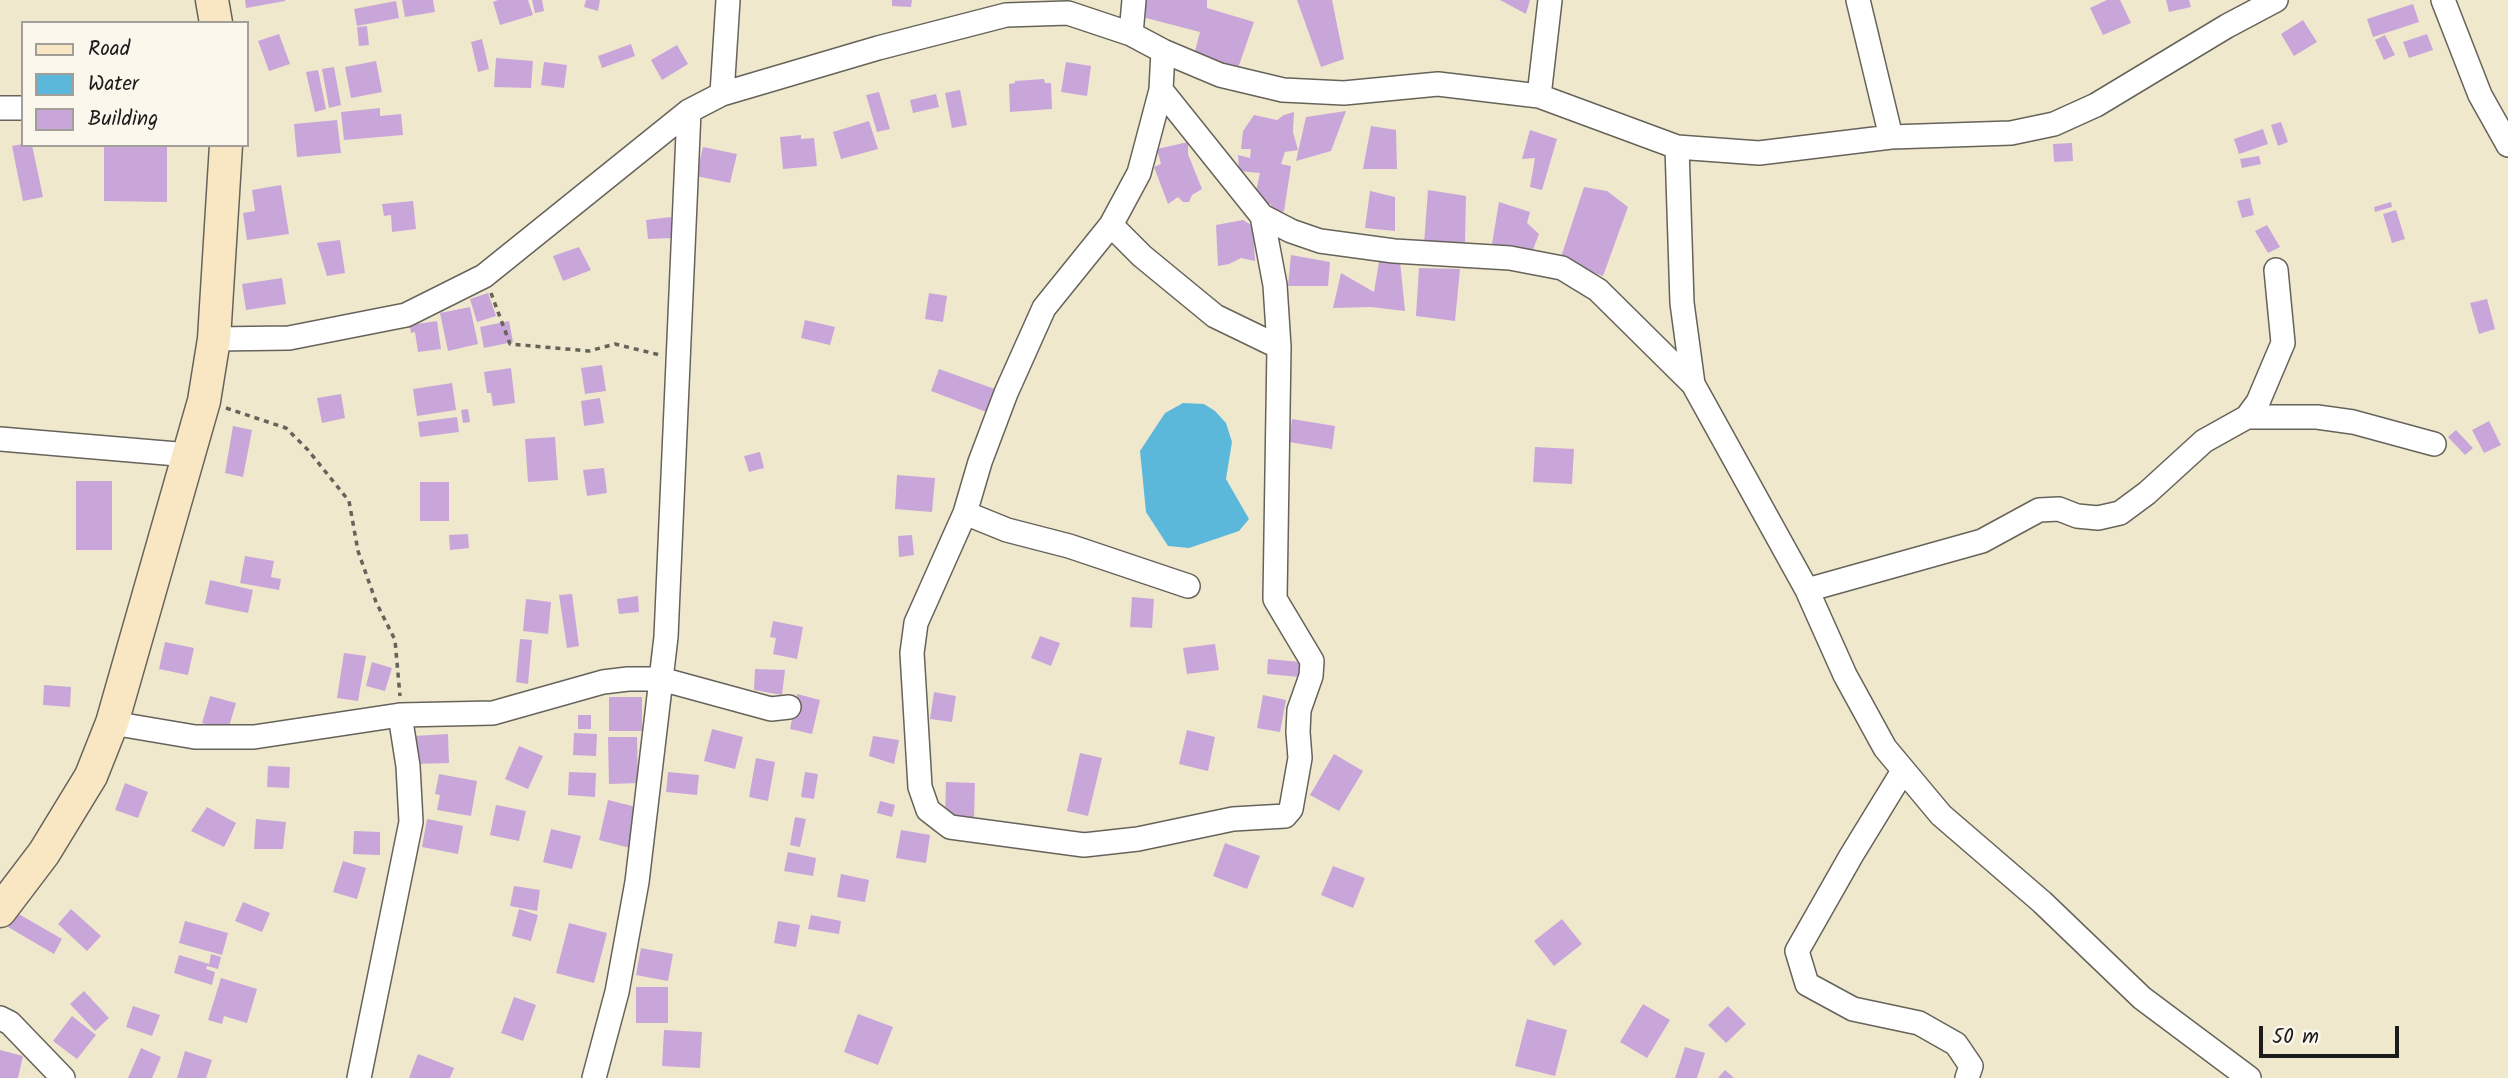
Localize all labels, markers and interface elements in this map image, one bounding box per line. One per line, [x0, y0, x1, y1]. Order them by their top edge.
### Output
legend [21, 21, 248, 147]
text: Road [88, 33, 130, 66]
text: Water [88, 68, 139, 101]
text: Building [88, 103, 158, 136]
scale bar [2263, 1012, 2403, 1056]
text: 50 m [2272, 1021, 2319, 1054]

